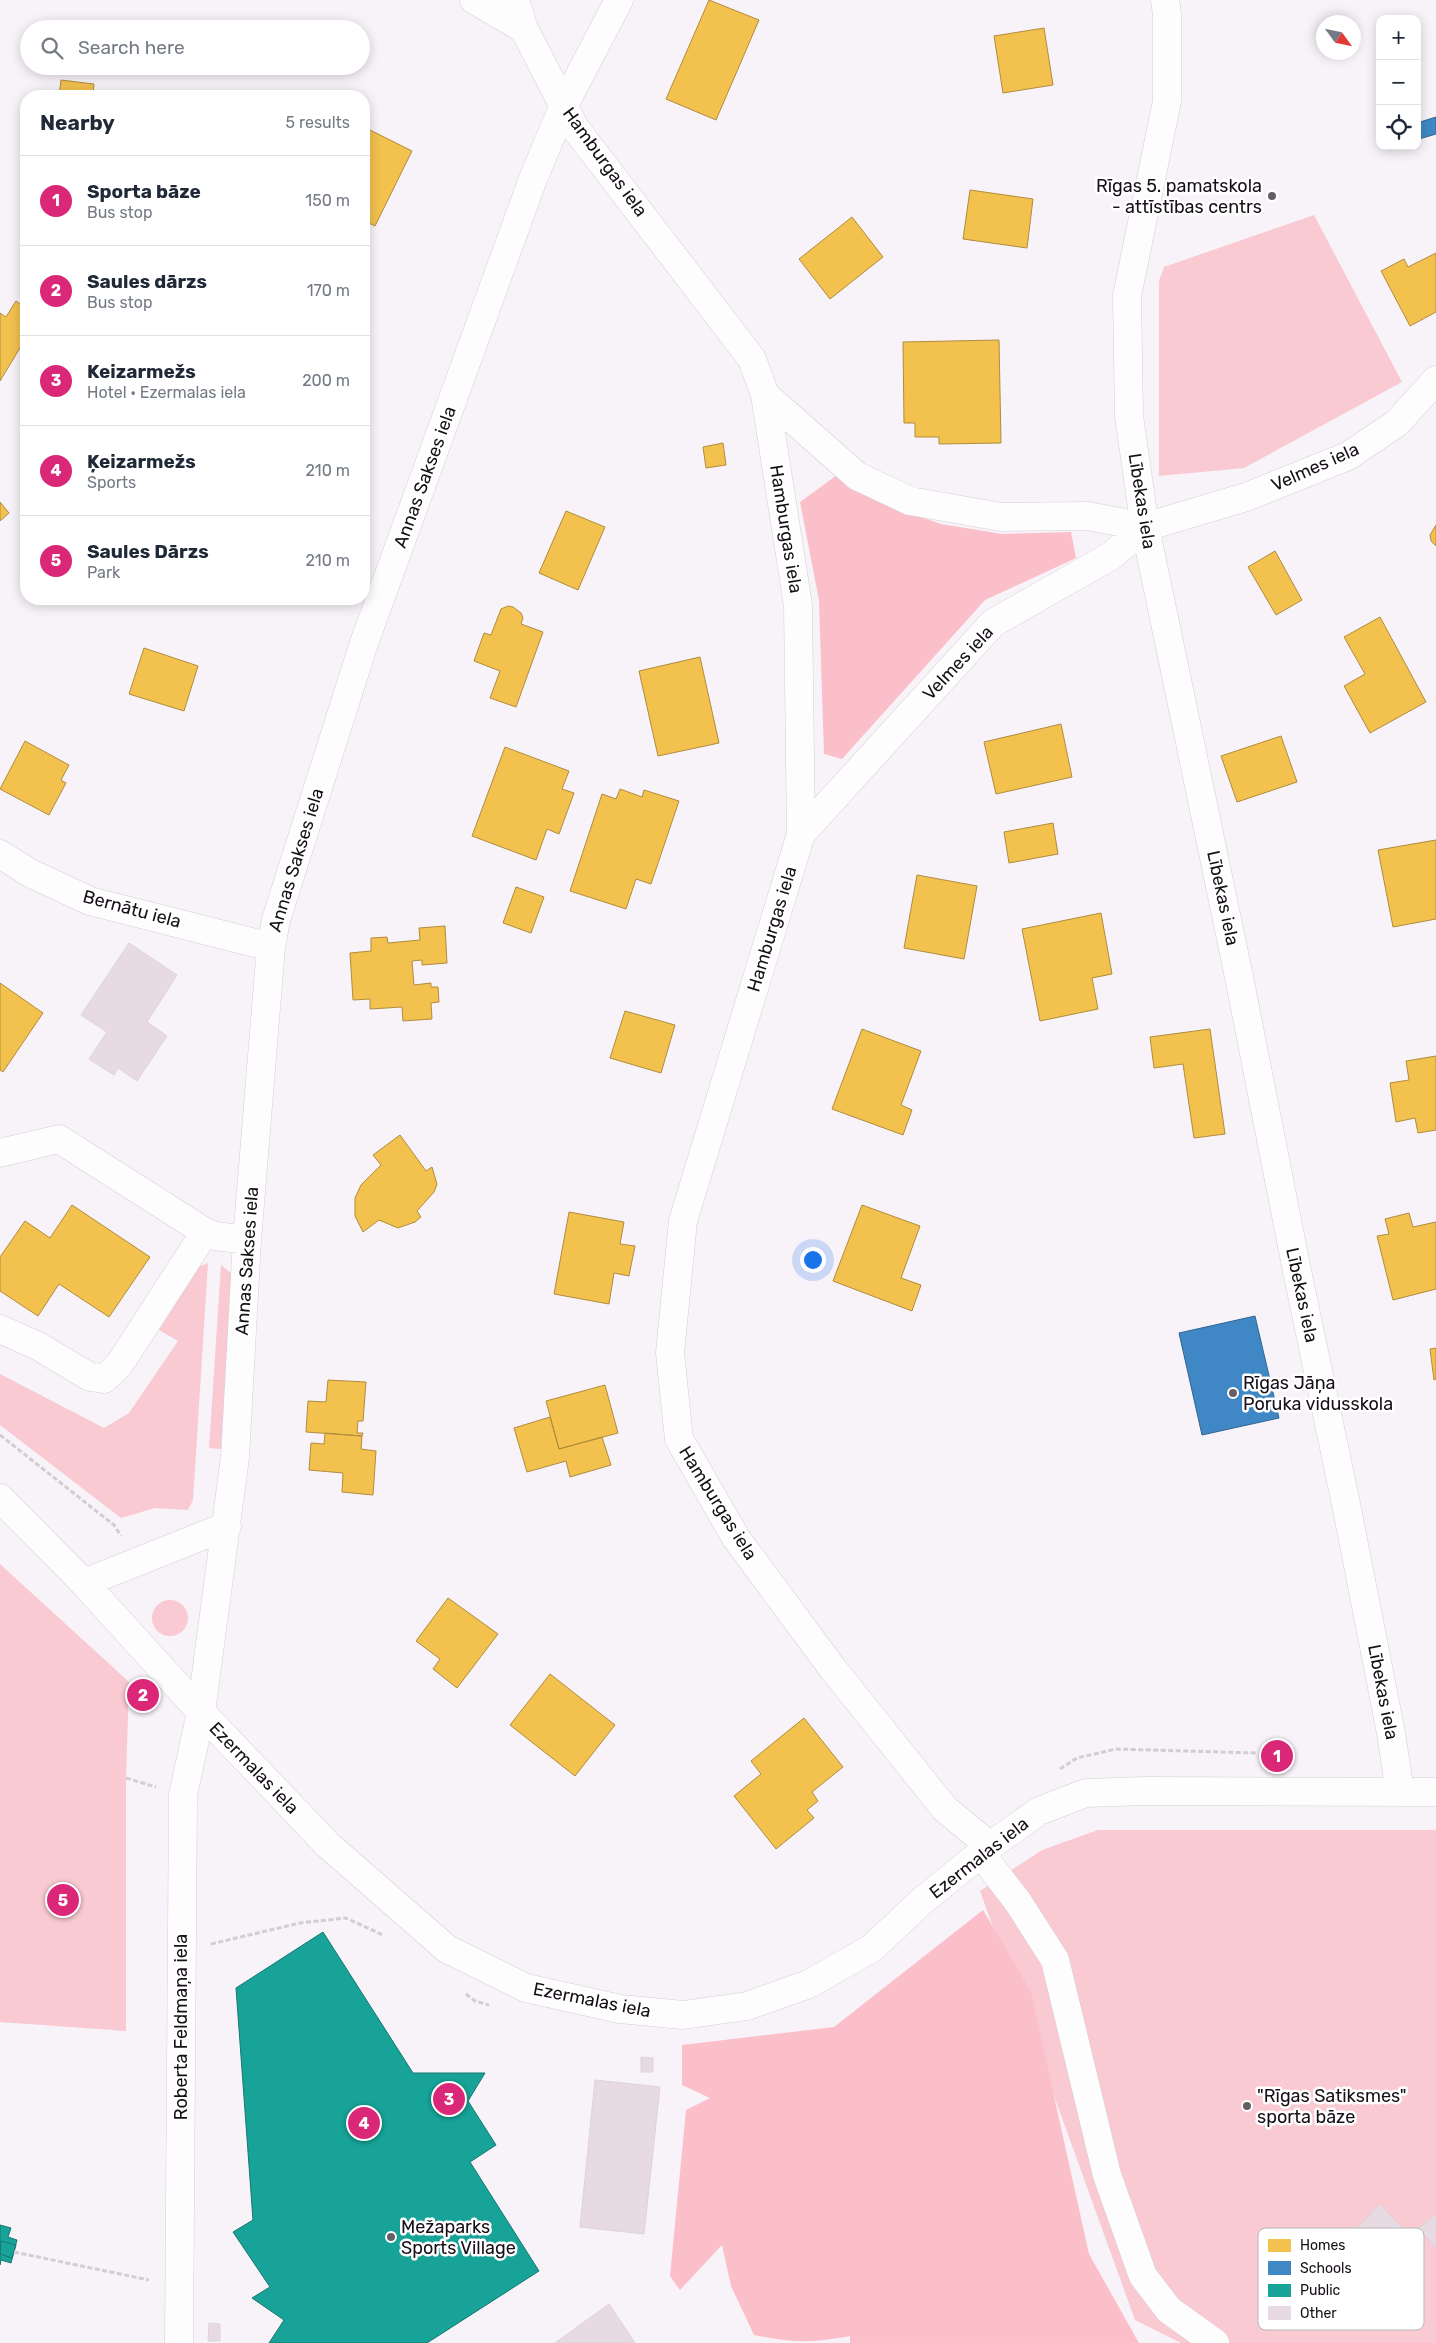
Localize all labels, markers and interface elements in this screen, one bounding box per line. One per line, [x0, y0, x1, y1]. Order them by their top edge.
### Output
north arrow [1316, 15, 1361, 60]
map controls [1376, 15, 1421, 150]
button: + [1376, 15, 1421, 60]
search box [20, 20, 370, 75]
icon: search [38, 34, 66, 62]
text: Search here [78, 36, 185, 59]
button: − [1376, 60, 1421, 105]
street label: Hamburgas iela [558, 103, 652, 221]
button: locate [1376, 105, 1421, 150]
text: Nearby [40, 110, 115, 135]
text: 5 results [286, 113, 350, 132]
place label: Rīgas 5. pamatskola - attīstības centrs [1096, 175, 1262, 218]
text: Sporta bāze [87, 180, 201, 203]
marker: Rīgas 5. pamatskola - attīstības centrs [1266, 190, 1278, 202]
text: 1 [52, 191, 60, 210]
text: 150 m [305, 191, 350, 210]
text: Bus stop [87, 203, 153, 222]
text: Saules dārzs [87, 270, 207, 293]
text: 2 [51, 281, 61, 300]
text: 170 m [307, 281, 350, 300]
text: Bus stop [87, 293, 153, 312]
text: Keizarmežs [87, 360, 196, 383]
text: 3 [51, 371, 61, 390]
text: 200 m [302, 371, 350, 390]
text: Hotel · Ezermalas iela [87, 383, 246, 402]
street label: Annas Sakses iela [389, 403, 461, 551]
street label: Velmes iela [1268, 438, 1362, 496]
text: Ķeizarmežs [87, 450, 196, 473]
street label: Lībekas iela [1124, 452, 1160, 550]
text: 4 [51, 461, 61, 480]
text: 210 m [305, 461, 350, 480]
street label: Hamburgas iela [765, 463, 807, 595]
text: Sports [87, 473, 136, 492]
text: Saules Dārzs [87, 540, 209, 563]
text: 5 [51, 551, 61, 570]
text: 210 m [305, 551, 350, 570]
text: Park [87, 563, 120, 582]
street label: Velmes iela [918, 621, 998, 705]
street label: Annas Sakses iela [264, 785, 328, 935]
street label: Lībekas iela [1202, 848, 1244, 948]
street label: Hamburgas iela [742, 864, 802, 994]
street label: Bernātu iela [81, 885, 183, 933]
street label: Annas Sakses iela [231, 1186, 263, 1336]
street label: Lībekas iela [1281, 1245, 1323, 1345]
your location [800, 1247, 826, 1273]
place label: Rīgas Jāņa Poruka vidusskola [1243, 1372, 1393, 1415]
marker: Rīgas Jāņa Poruka vidusskola [1227, 1387, 1239, 1399]
street label: Hamburgas iela [674, 1442, 762, 1564]
street label: Lībekas iela [1363, 1642, 1403, 1742]
pin: 2 [127, 1676, 159, 1714]
street label: Ezermalas iela [205, 1717, 303, 1819]
pin: 1 [1261, 1737, 1293, 1775]
street label: Ezermalas iela [925, 1813, 1033, 1903]
pin: 5 [47, 1881, 79, 1919]
street label: Roberta Feldmaņa iela [170, 1934, 192, 2120]
street label: Ezermalas iela [531, 1978, 653, 2022]
pin: 3 [433, 2080, 465, 2118]
place label: "Rīgas Satiksmes" sporta bāze [1257, 2085, 1406, 2128]
marker: "Rīgas Satiksmes" sporta bāze [1241, 2100, 1253, 2112]
pin: 4 [348, 2104, 380, 2142]
place label: Mežaparks Sports Village [401, 2216, 516, 2259]
legend [1258, 2228, 1424, 2330]
marker: Mežaparks Sports Village [385, 2231, 397, 2243]
text: Homes [1300, 2237, 1345, 2254]
text: Schools [1300, 2260, 1352, 2277]
text: Public [1300, 2282, 1341, 2299]
text: Other [1300, 2305, 1337, 2322]

